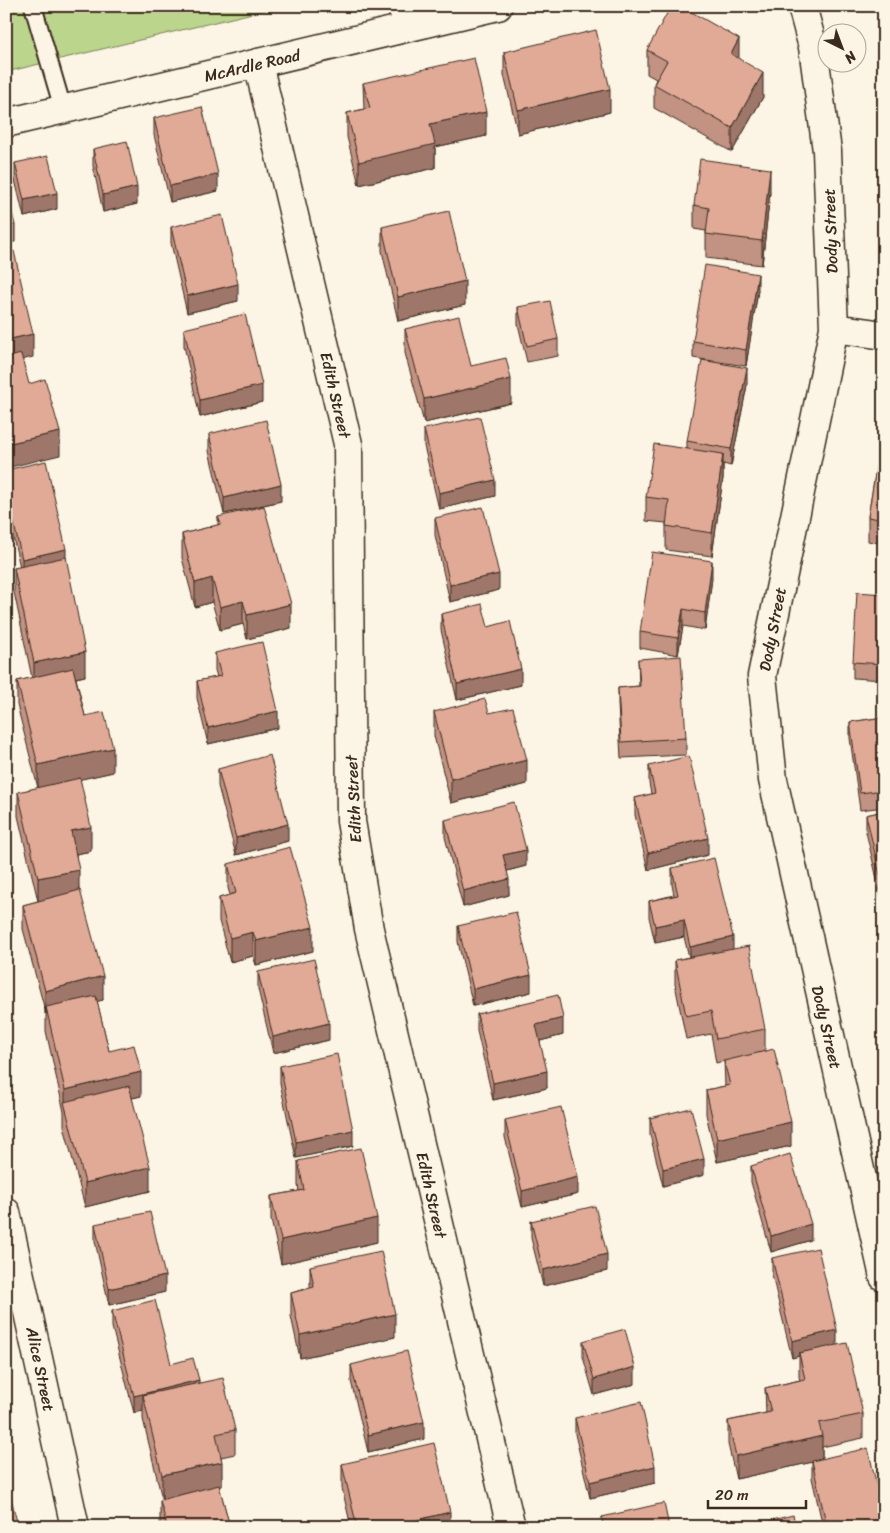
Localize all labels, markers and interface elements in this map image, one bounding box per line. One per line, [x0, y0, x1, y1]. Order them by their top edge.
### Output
north arrow [818, 22, 868, 72]
street label: McArdle Road [201, 40, 305, 91]
text: N [838, 44, 863, 70]
street label: Dody Street [815, 188, 846, 274]
street label: Edith Street [312, 349, 360, 442]
street label: Dody Street [750, 585, 795, 674]
street label: Edith Street [337, 754, 370, 844]
street label: Dody Street [803, 982, 850, 1072]
street label: Edith Street [408, 1149, 456, 1242]
street label: Alice Street [17, 1323, 64, 1414]
scale bar [708, 1478, 805, 1510]
text: 20 m [715, 1482, 749, 1508]

